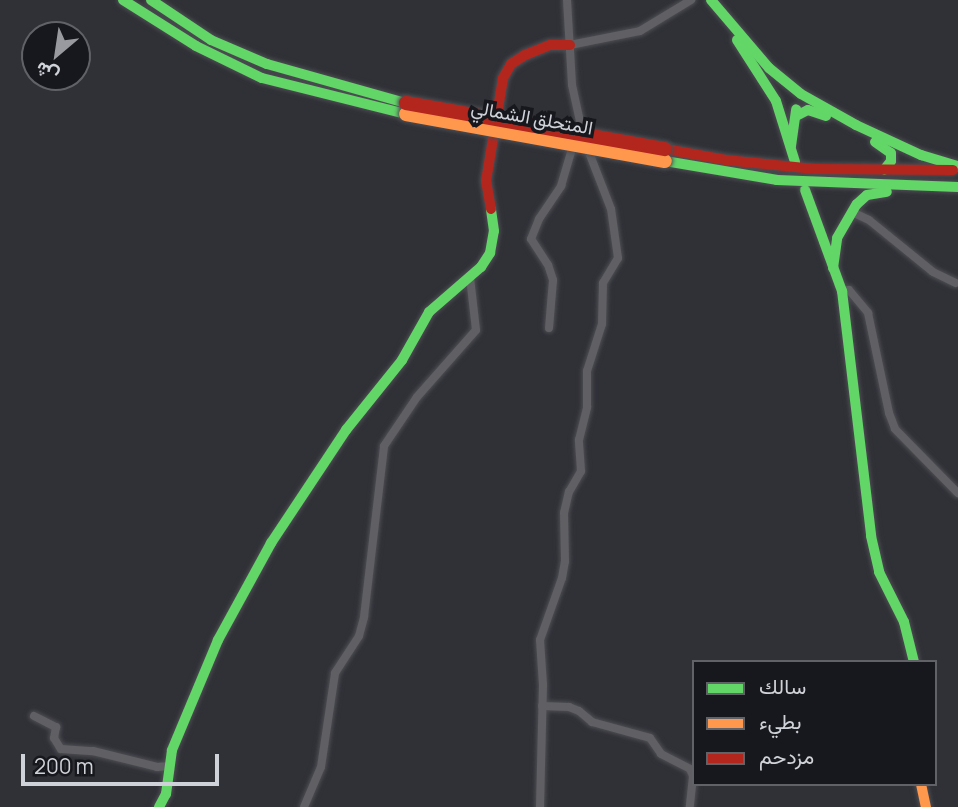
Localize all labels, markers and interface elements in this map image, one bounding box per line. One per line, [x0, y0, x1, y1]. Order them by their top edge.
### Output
north arrow [21, 21, 91, 91]
text: ش [30, 56, 63, 90]
street label: المتحلق الشمالي [469, 96, 595, 140]
legend [692, 660, 937, 786]
text: سالك [759, 672, 806, 700]
text: بطيء [759, 707, 802, 735]
scale bar [24, 740, 222, 784]
text: مزدحم [759, 742, 814, 770]
text: 200 m [34, 752, 94, 780]

